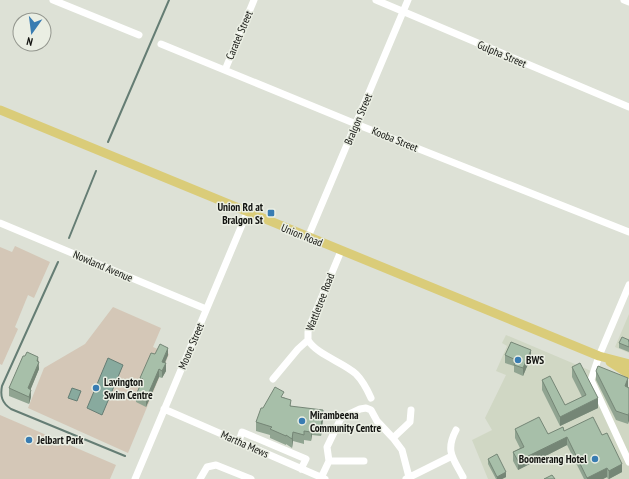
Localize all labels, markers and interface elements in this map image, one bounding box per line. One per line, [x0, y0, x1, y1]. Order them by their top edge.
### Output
street label: Caratel Street [222, 8, 256, 62]
north arrow [12, 12, 52, 52]
text: N [25, 34, 34, 49]
street label: Gulpha Street [475, 37, 529, 71]
street label: Bralgon Street [341, 91, 375, 147]
street label: Kooba Street [370, 123, 420, 155]
place label: Union Rd at Bralgon St [217, 200, 264, 227]
marker: Union Rd at Bralgon St [266, 208, 276, 218]
street label: Union Road [279, 220, 325, 250]
street label: Nowland Avenue [71, 247, 135, 285]
street label: Wattletree Road [303, 271, 337, 333]
street label: Moore Street [175, 321, 207, 371]
place label: BWS [526, 353, 544, 367]
marker: BWS [513, 355, 523, 365]
place label: Lavington Swim Centre [104, 375, 153, 402]
marker: Lavington Swim Centre [91, 383, 101, 393]
place label: Mirambeena Community Centre [310, 408, 381, 435]
marker: Mirambeena Community Centre [297, 416, 307, 426]
street label: Martha Mews [219, 427, 271, 461]
place label: Jelbart Park [36, 433, 84, 447]
marker: Jelbart Park [24, 435, 34, 445]
place label: Boomerang Hotel [519, 452, 587, 466]
marker: Boomerang Hotel [590, 454, 600, 464]

